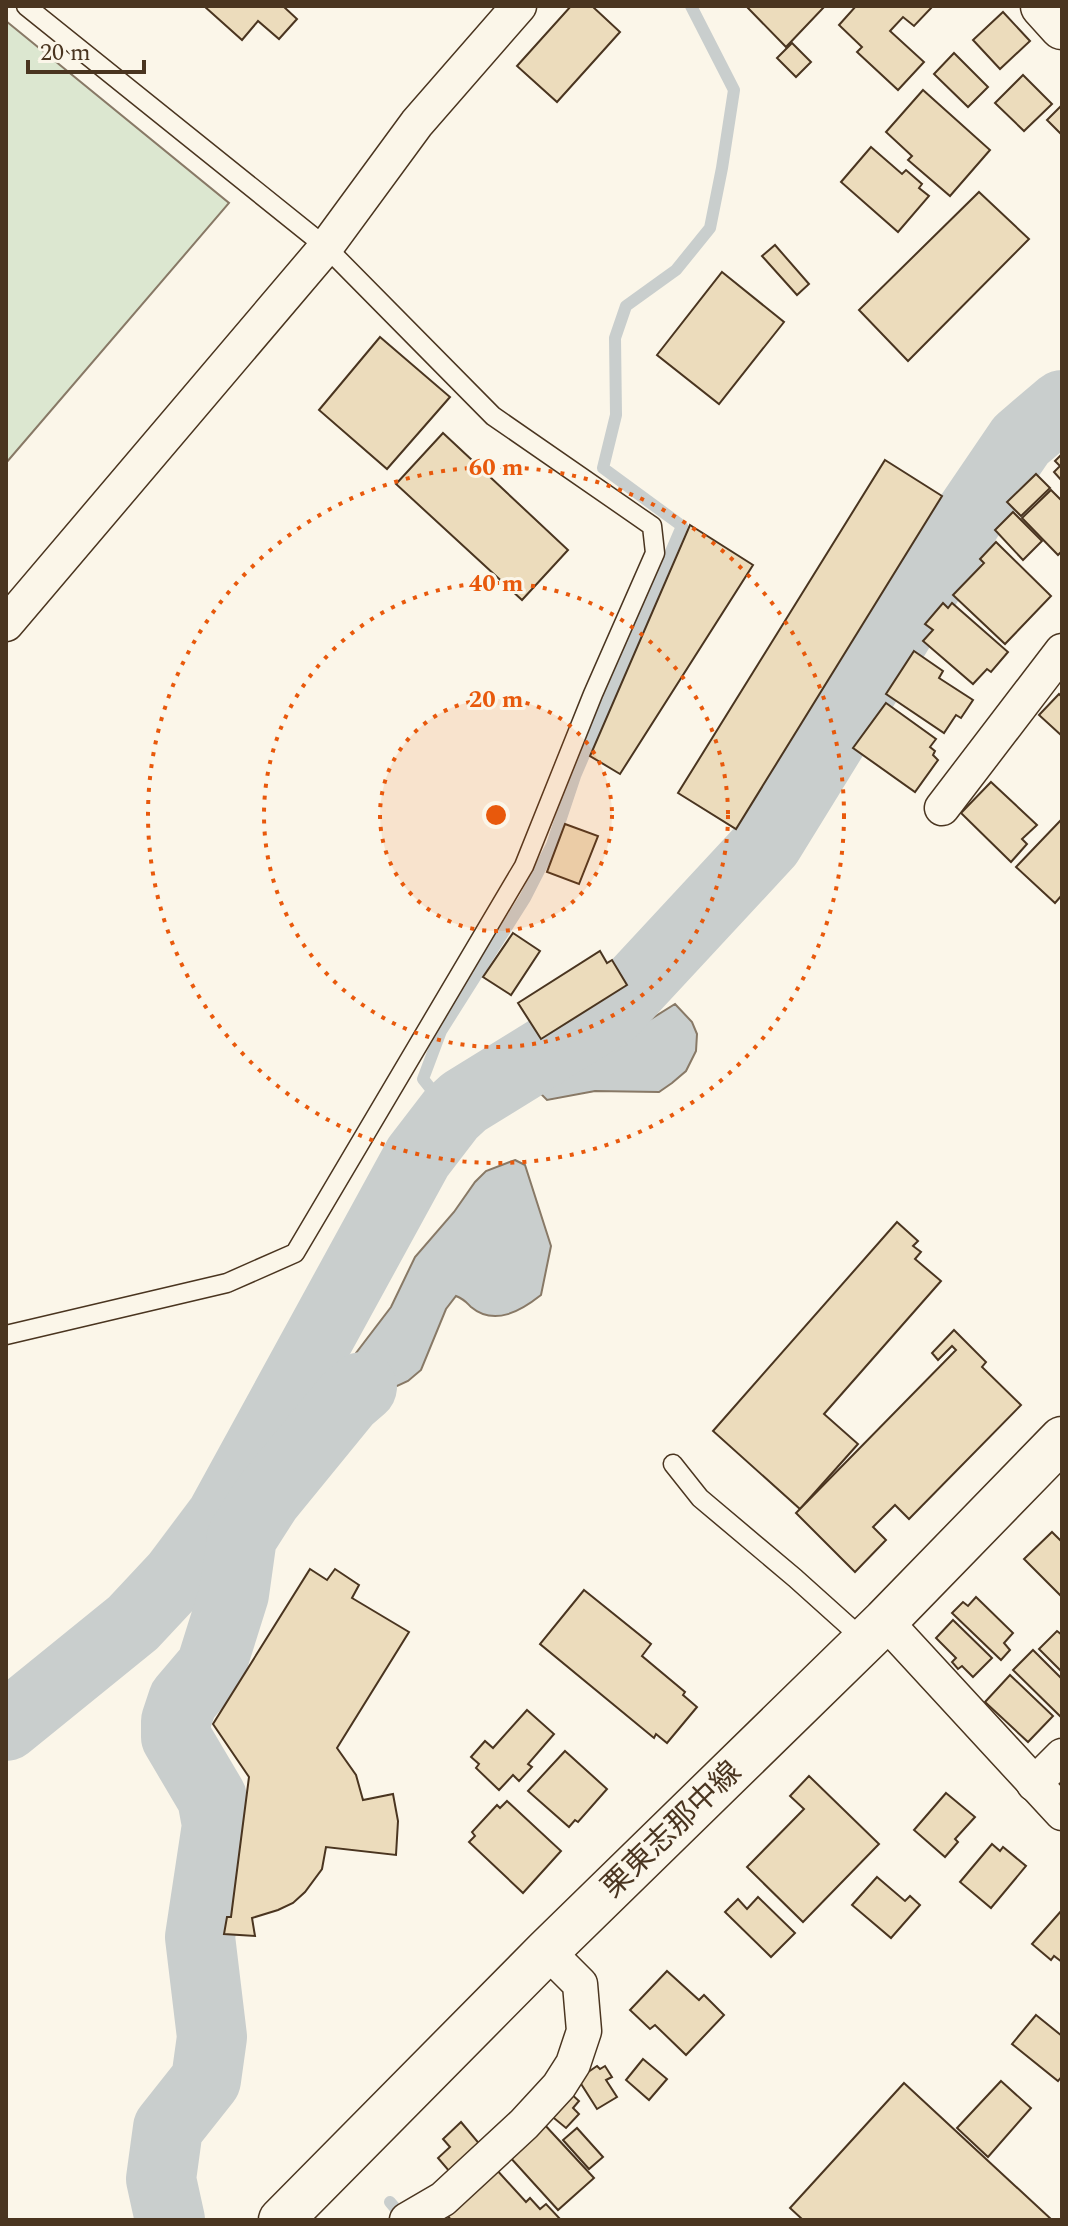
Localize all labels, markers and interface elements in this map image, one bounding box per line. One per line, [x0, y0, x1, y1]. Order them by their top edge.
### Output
scale bar [28, 24, 144, 74]
text: 20 m [40, 35, 91, 71]
text: 60 m [469, 450, 524, 486]
text: 40 m [469, 566, 524, 602]
text: 20 m [469, 682, 524, 718]
centre of rings [482, 801, 510, 829]
street label: 栗東志那中線 [591, 1751, 752, 1909]

